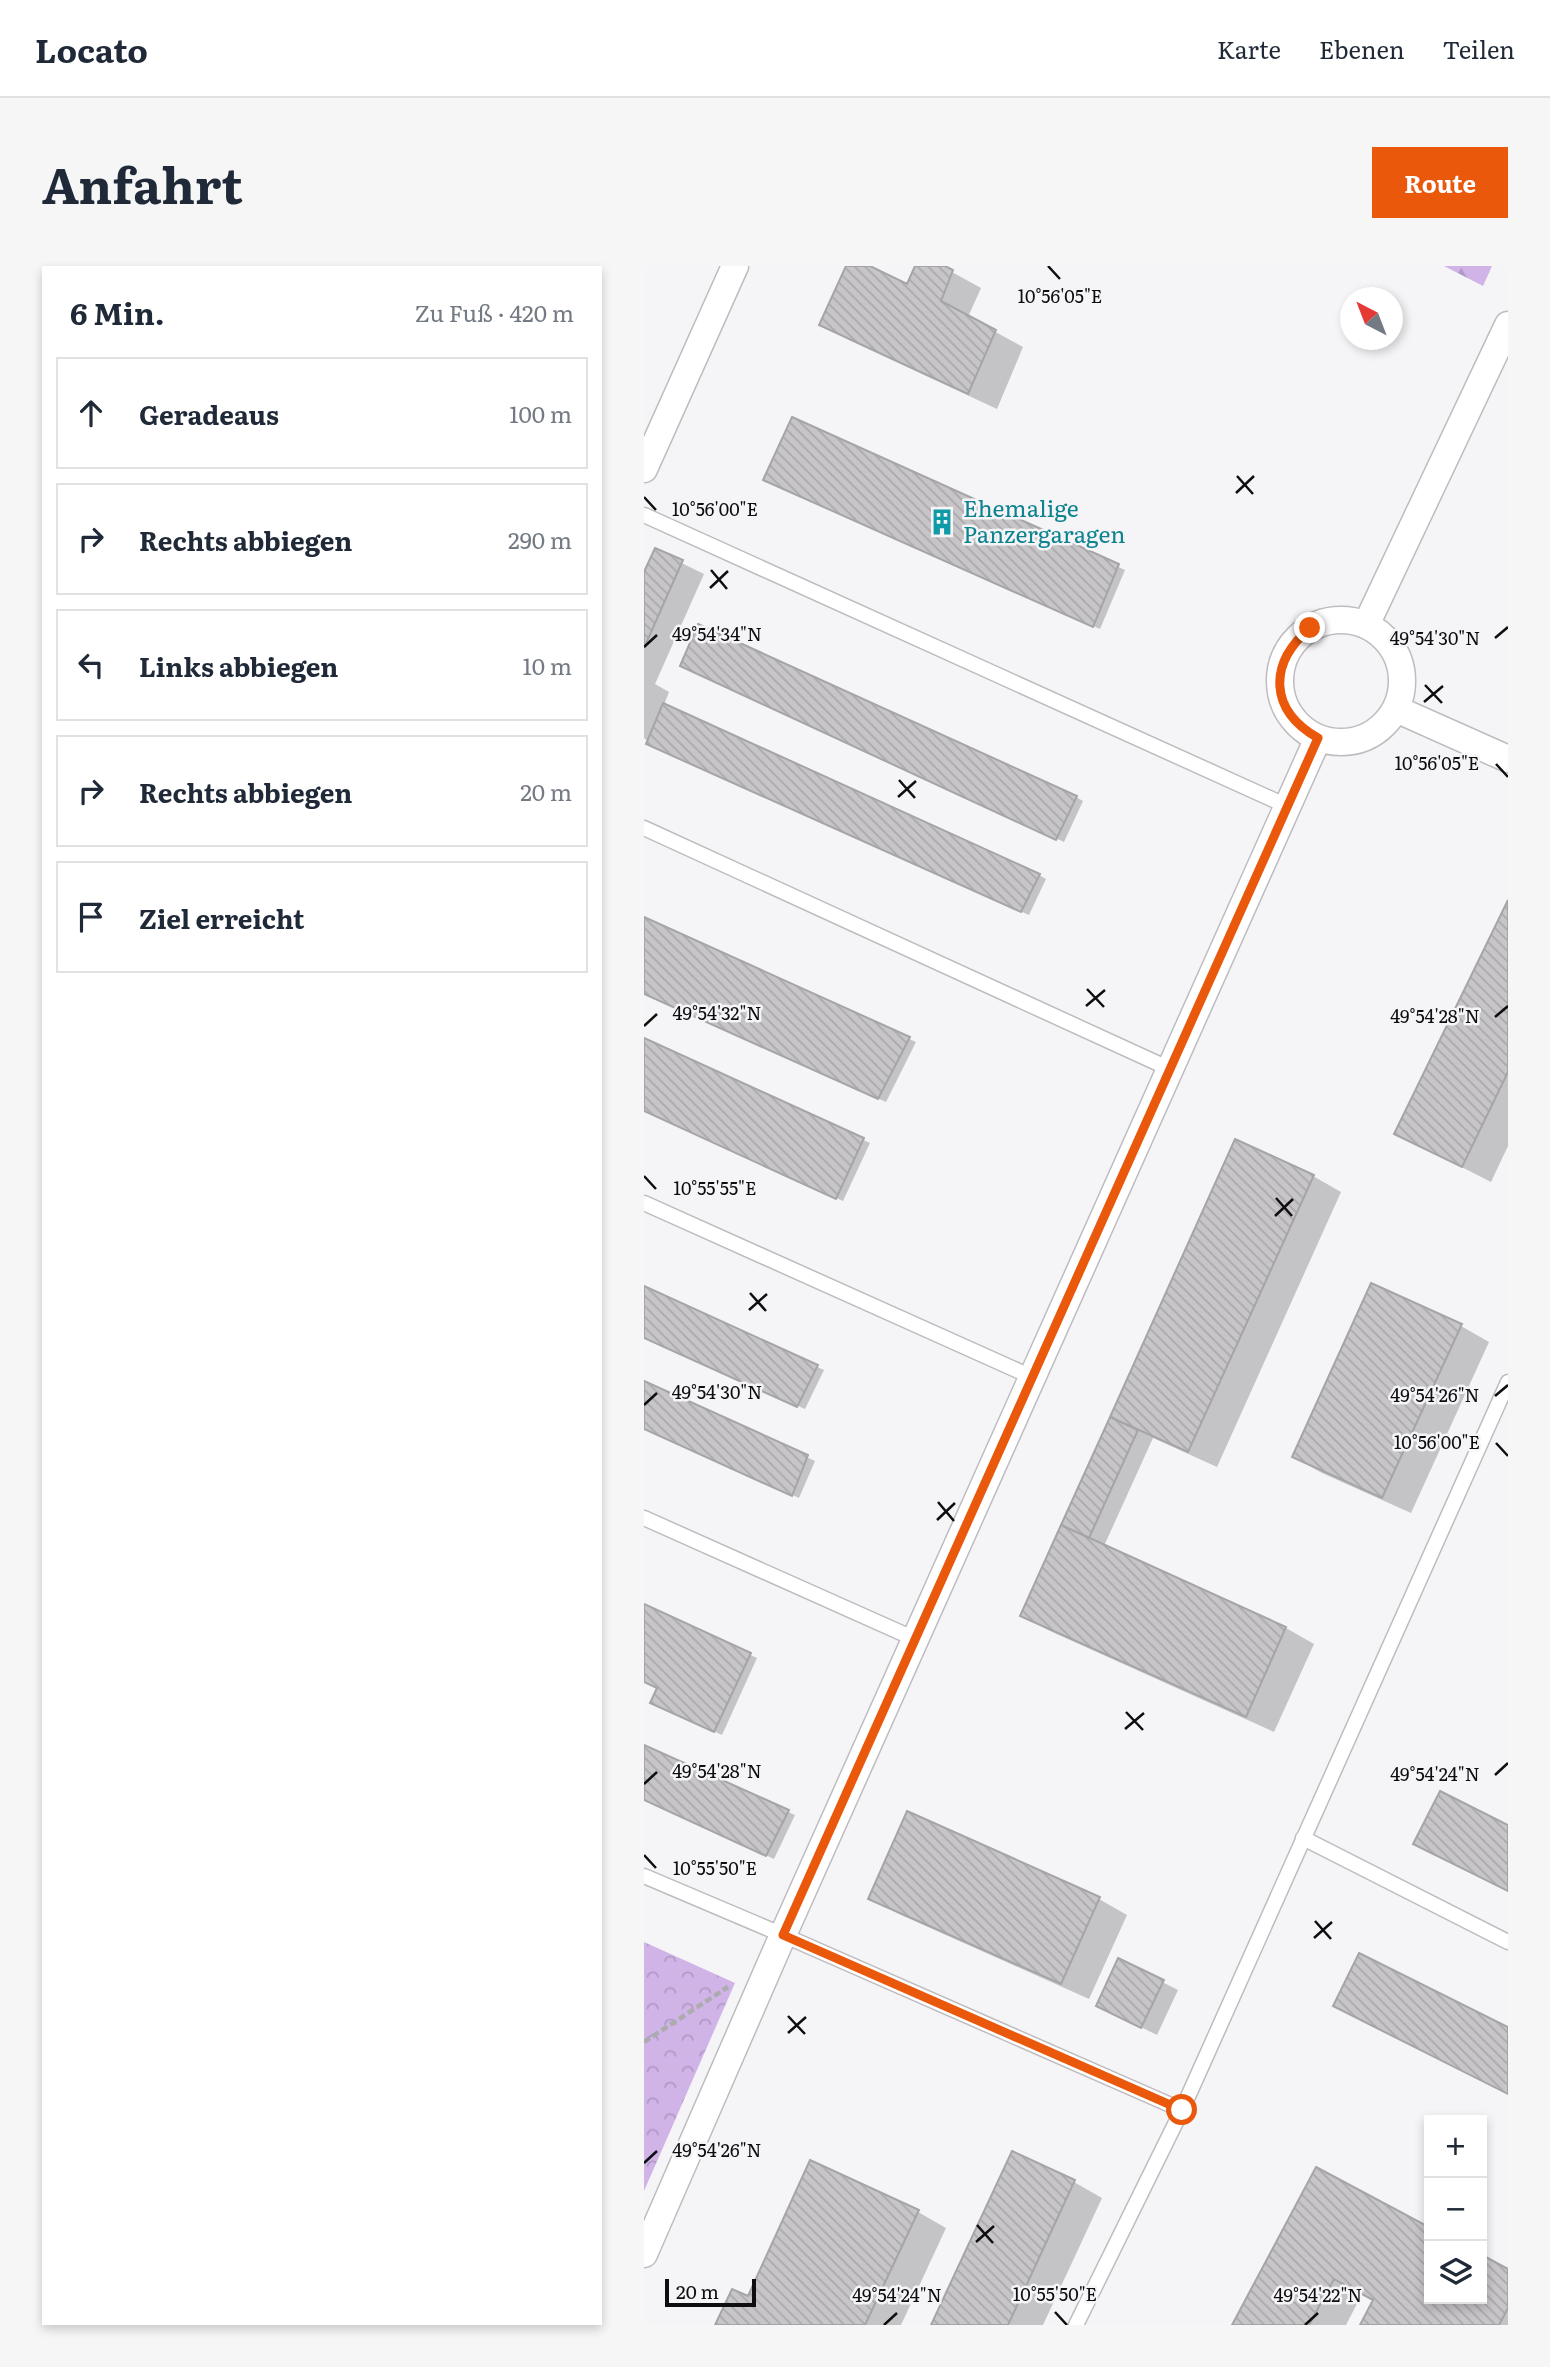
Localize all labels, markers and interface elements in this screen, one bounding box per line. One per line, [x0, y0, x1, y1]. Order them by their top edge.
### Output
text: Locato [35, 24, 148, 73]
text: Karte [1217, 31, 1281, 66]
text: Ebenen [1319, 31, 1405, 66]
text: Teilen [1443, 31, 1515, 66]
text: Anfahrt [42, 146, 243, 219]
button: Route [1372, 147, 1508, 218]
text: 10°56'05"E [1018, 282, 1102, 309]
north arrow [1340, 287, 1403, 350]
text: 6 Min. [70, 290, 165, 334]
text: Zu Fuß · 420 m [415, 295, 574, 329]
icon: ahead [72, 394, 110, 432]
text: Geradeaus [139, 394, 279, 433]
text: 100 m [509, 396, 572, 430]
place label: Ehemalige Panzergaragen [963, 490, 1125, 550]
text: 10°56'00"E [672, 495, 758, 522]
building icon: Ehemalige Panzergaragen [927, 507, 957, 537]
icon: right [72, 520, 110, 558]
text: Rechts abbiegen [139, 520, 352, 559]
text: 290 m [508, 522, 572, 556]
route end [1294, 612, 1325, 643]
text: 49°54'34"N [672, 620, 762, 647]
text: 49°54'30"N [1390, 624, 1480, 651]
icon: left [72, 646, 110, 684]
text: Links abbiegen [139, 646, 338, 685]
text: 10 m [522, 648, 572, 682]
text: 10°56'05"E [1395, 749, 1479, 776]
icon: right [72, 772, 110, 810]
text: Rechts abbiegen [139, 772, 352, 811]
text: 20 m [520, 774, 572, 808]
icon: arrive [72, 898, 110, 936]
text: Ziel erreicht [139, 898, 304, 937]
text: 49°54'32"N [673, 999, 761, 1026]
text: 49°54'28"N [1390, 1002, 1480, 1029]
text: 10°55'55"E [674, 1174, 756, 1201]
text: 49°54'30"N [672, 1378, 762, 1405]
text: 49°54'26"N [1390, 1381, 1480, 1408]
text: 10°56'00"E [1394, 1428, 1480, 1455]
text: 49°54'28"N [672, 1757, 762, 1784]
text: 49°54'24"N [1390, 1760, 1480, 1787]
text: 10°55'50"E [673, 1854, 757, 1881]
route start [1166, 2094, 1197, 2125]
map controls [1424, 2115, 1487, 2304]
button: + [1424, 2115, 1487, 2178]
text: 49°54'26"N [672, 2136, 762, 2163]
button: − [1424, 2178, 1487, 2241]
button: layers [1424, 2241, 1487, 2304]
scale bar [665, 2276, 756, 2308]
text: 20 m [676, 2277, 719, 2305]
text: 10°55'50"E [1013, 2280, 1097, 2307]
text: 49°54'24"N [852, 2281, 942, 2308]
text: 49°54'22"N [1274, 2281, 1362, 2308]

